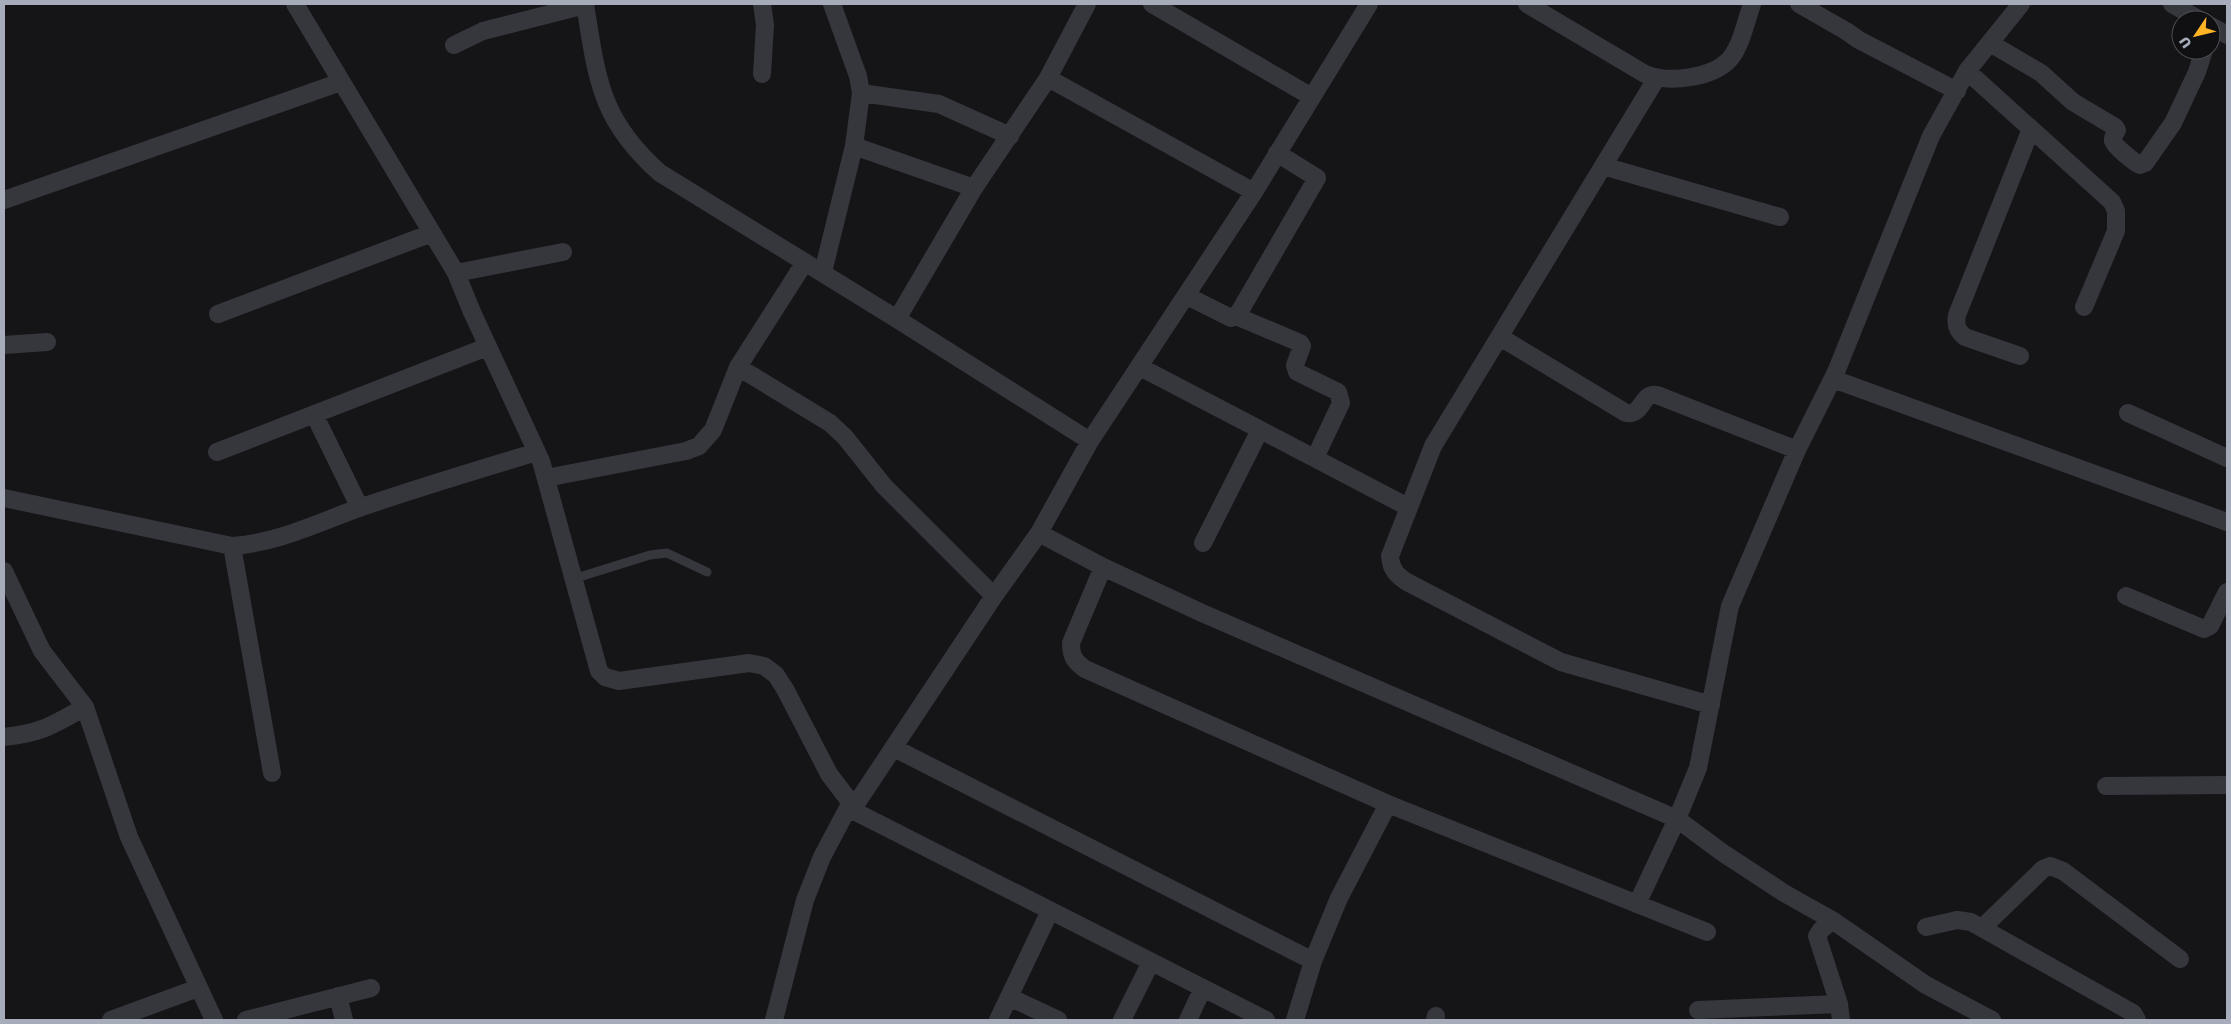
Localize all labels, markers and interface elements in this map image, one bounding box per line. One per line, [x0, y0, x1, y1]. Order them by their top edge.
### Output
north arrow [2171, 10, 2221, 60]
text: U [2176, 33, 2196, 51]

